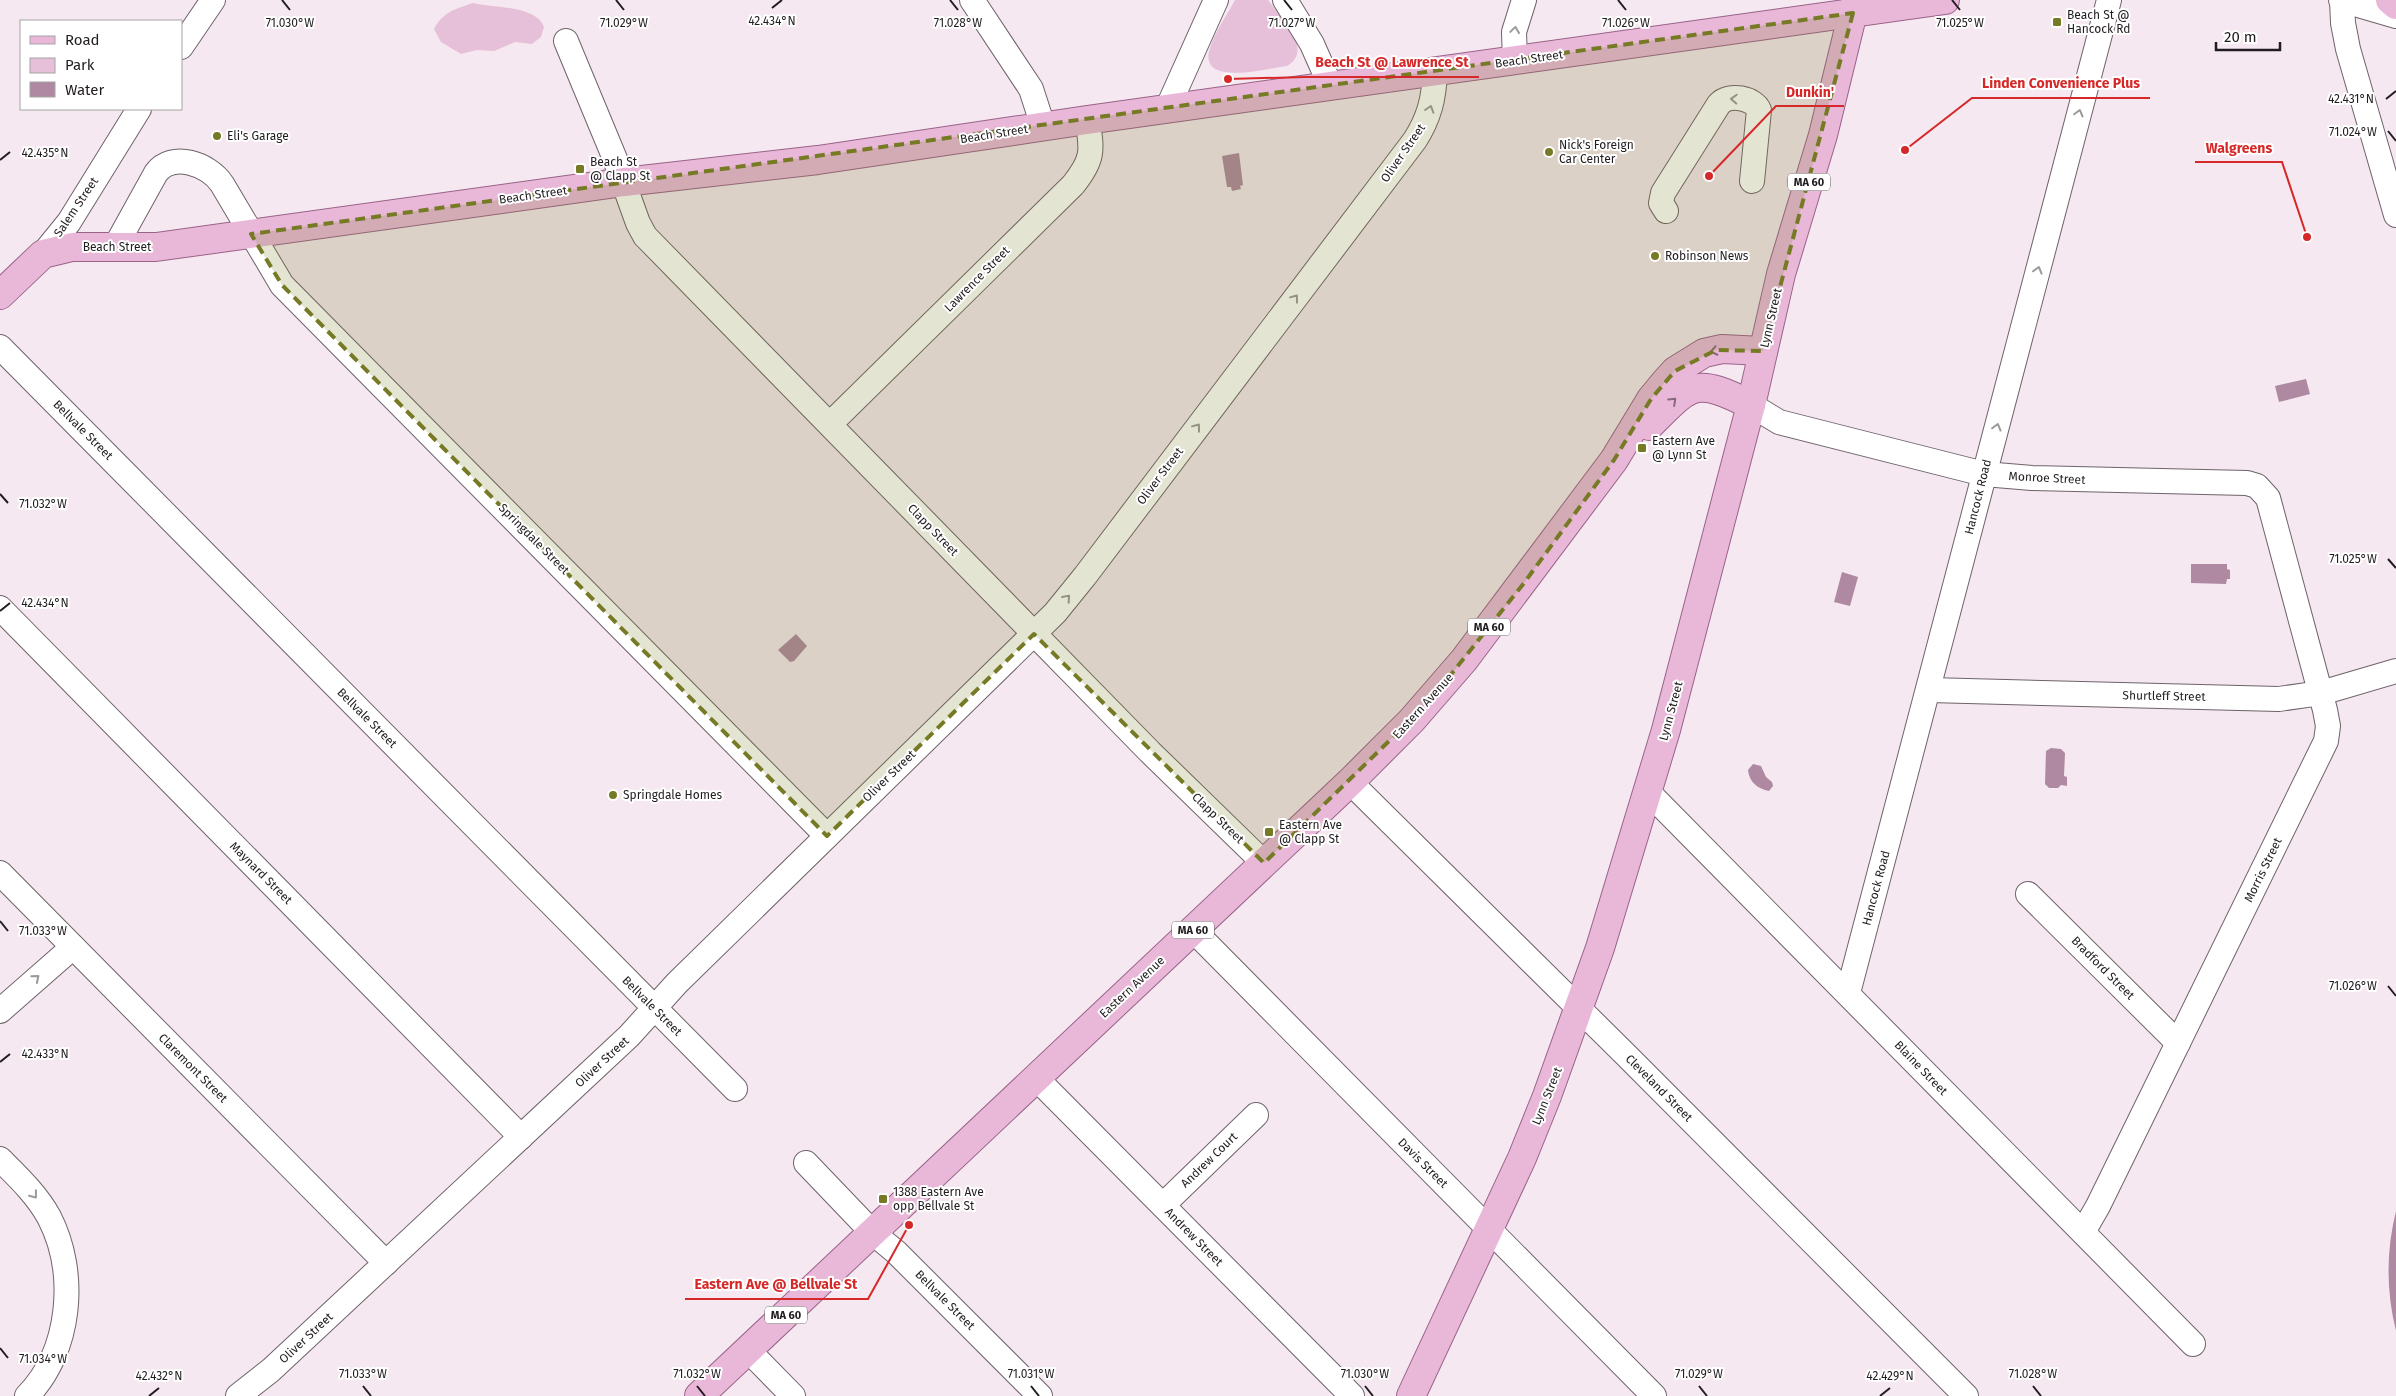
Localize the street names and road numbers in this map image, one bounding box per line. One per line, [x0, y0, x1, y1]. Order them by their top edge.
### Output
street label: Beach Street [1494, 47, 1565, 71]
street label: Oliver Street [1378, 121, 1429, 185]
street label: Beach Street [959, 122, 1030, 146]
road number: MA 60 [1788, 173, 1830, 190]
street label: Salem Street [51, 174, 101, 240]
street label: Beach Street [498, 183, 569, 207]
street label: Beach Street [83, 240, 152, 254]
street label: Lawrence Street [941, 243, 1013, 315]
street label: Lynn Street [1757, 286, 1785, 349]
street label: Bellvale Street [50, 397, 116, 463]
street label: Oliver Street [1134, 444, 1186, 507]
street label: Hancock Road [1962, 458, 1994, 536]
street label: Monroe Street [2008, 469, 2086, 487]
street label: Springdale Street [496, 501, 573, 578]
street label: Clapp Street [905, 501, 962, 559]
road number: MA 60 [1468, 618, 1510, 636]
street label: Eastern Avenue [1390, 670, 1456, 742]
street label: Lynn Street [1656, 679, 1686, 742]
street label: Bellvale Street [334, 685, 400, 751]
street label: Shurtleff Street [2122, 688, 2206, 704]
street label: Oliver Street [860, 747, 919, 805]
street label: Clapp Street [1189, 790, 1247, 847]
street label: Morris Street [2241, 835, 2285, 905]
street label: Maynard Street [227, 839, 296, 908]
street label: Hancock Road [1859, 849, 1893, 927]
road number: MA 60 [1172, 922, 1214, 938]
street label: Bradford Street [2069, 934, 2138, 1003]
street label: Eastern Avenue [1097, 953, 1167, 1021]
street label: Bellvale Street [619, 973, 685, 1039]
street label: Claremont Street [156, 1031, 231, 1106]
street label: Oliver Street [572, 1033, 632, 1090]
street label: Blaine Street [1892, 1038, 1951, 1099]
street label: Cleveland Street [1623, 1052, 1696, 1125]
street label: Lynn Street [1529, 1065, 1565, 1127]
street label: Andrew Court [1178, 1129, 1241, 1190]
street label: Davis Street [1395, 1135, 1451, 1191]
street label: Andrew Street [1162, 1205, 1226, 1269]
street label: Bellvale Street [912, 1267, 978, 1333]
road number: MA 60 [765, 1306, 807, 1324]
street label: Oliver Street [276, 1309, 336, 1366]

